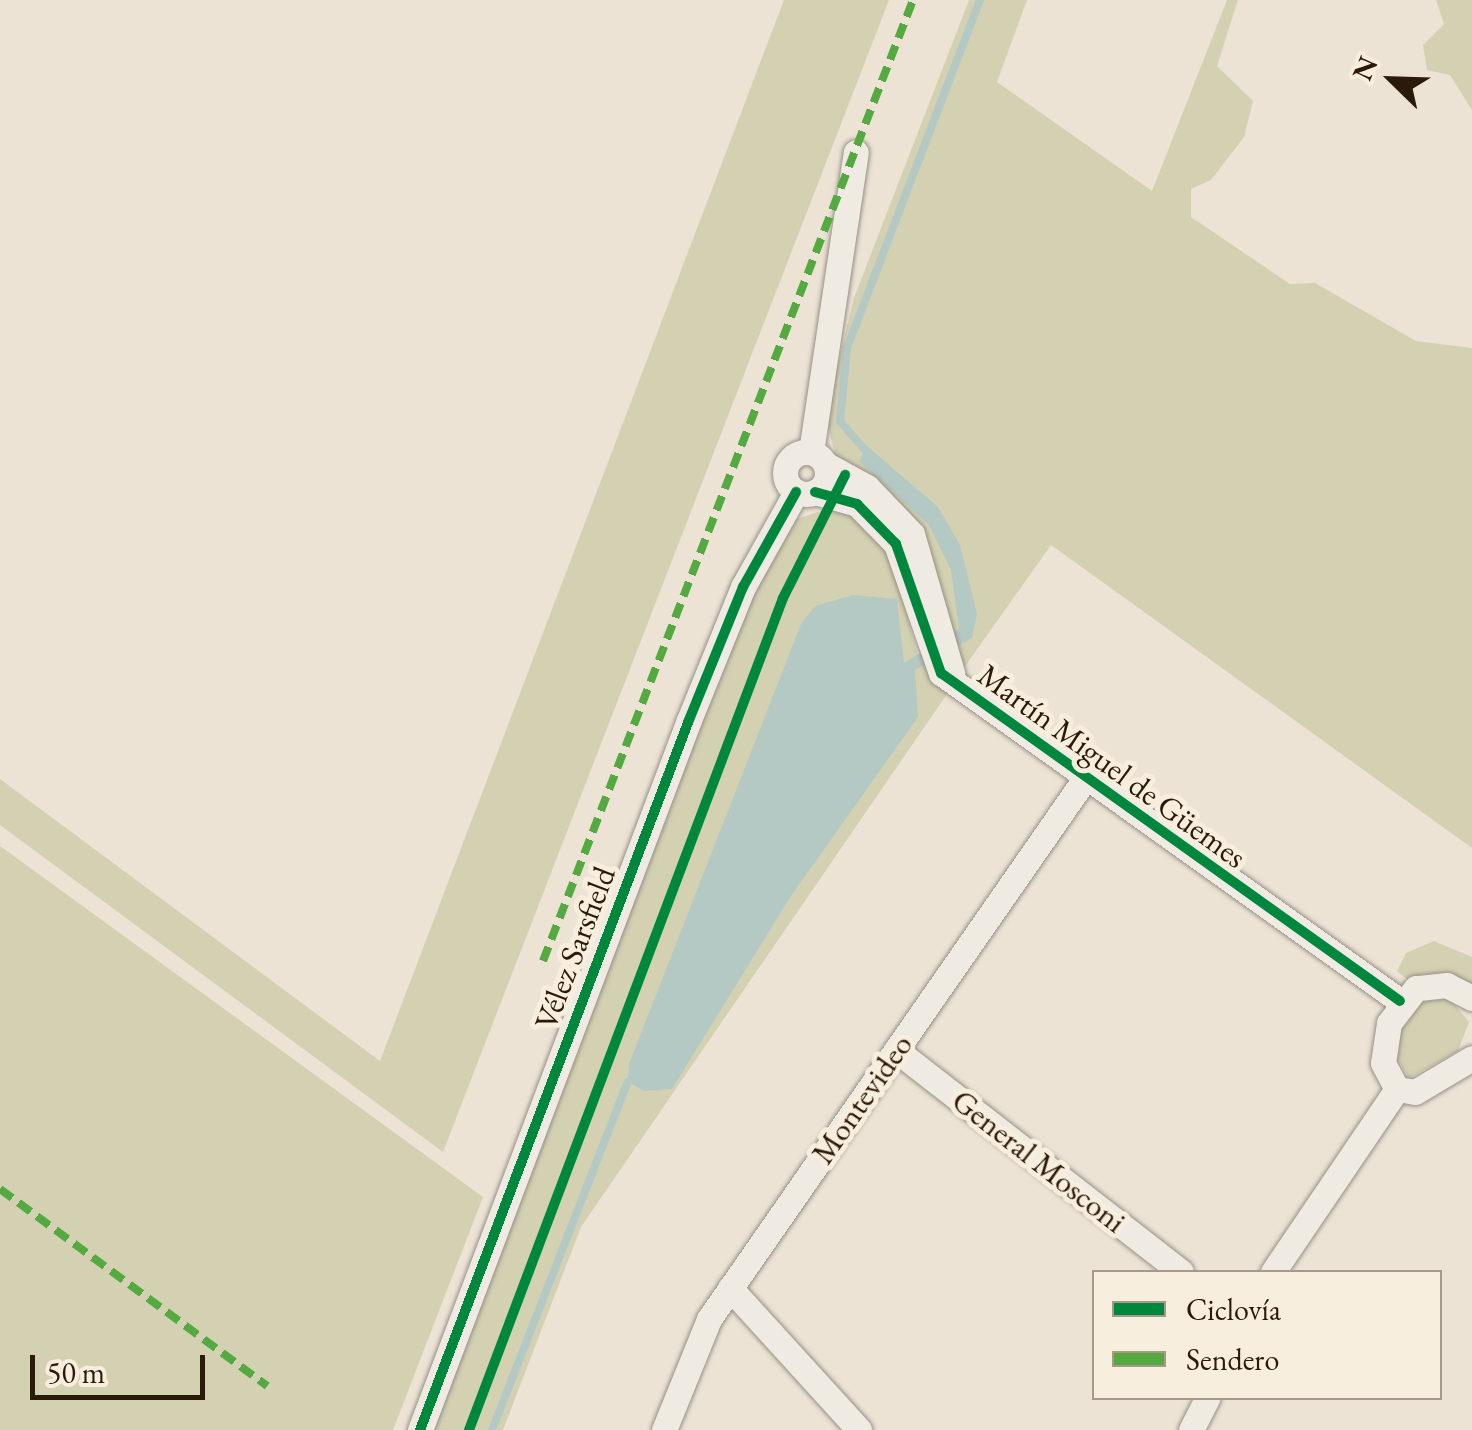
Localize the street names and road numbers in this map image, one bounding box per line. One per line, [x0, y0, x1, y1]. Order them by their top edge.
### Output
street label: Martín Miguel de Güemes [970, 656, 1254, 876]
street label: Vélez Sarsfield [526, 861, 624, 1035]
street label: Montevideo [803, 1027, 921, 1171]
street label: General Mosconi [944, 1081, 1134, 1241]

